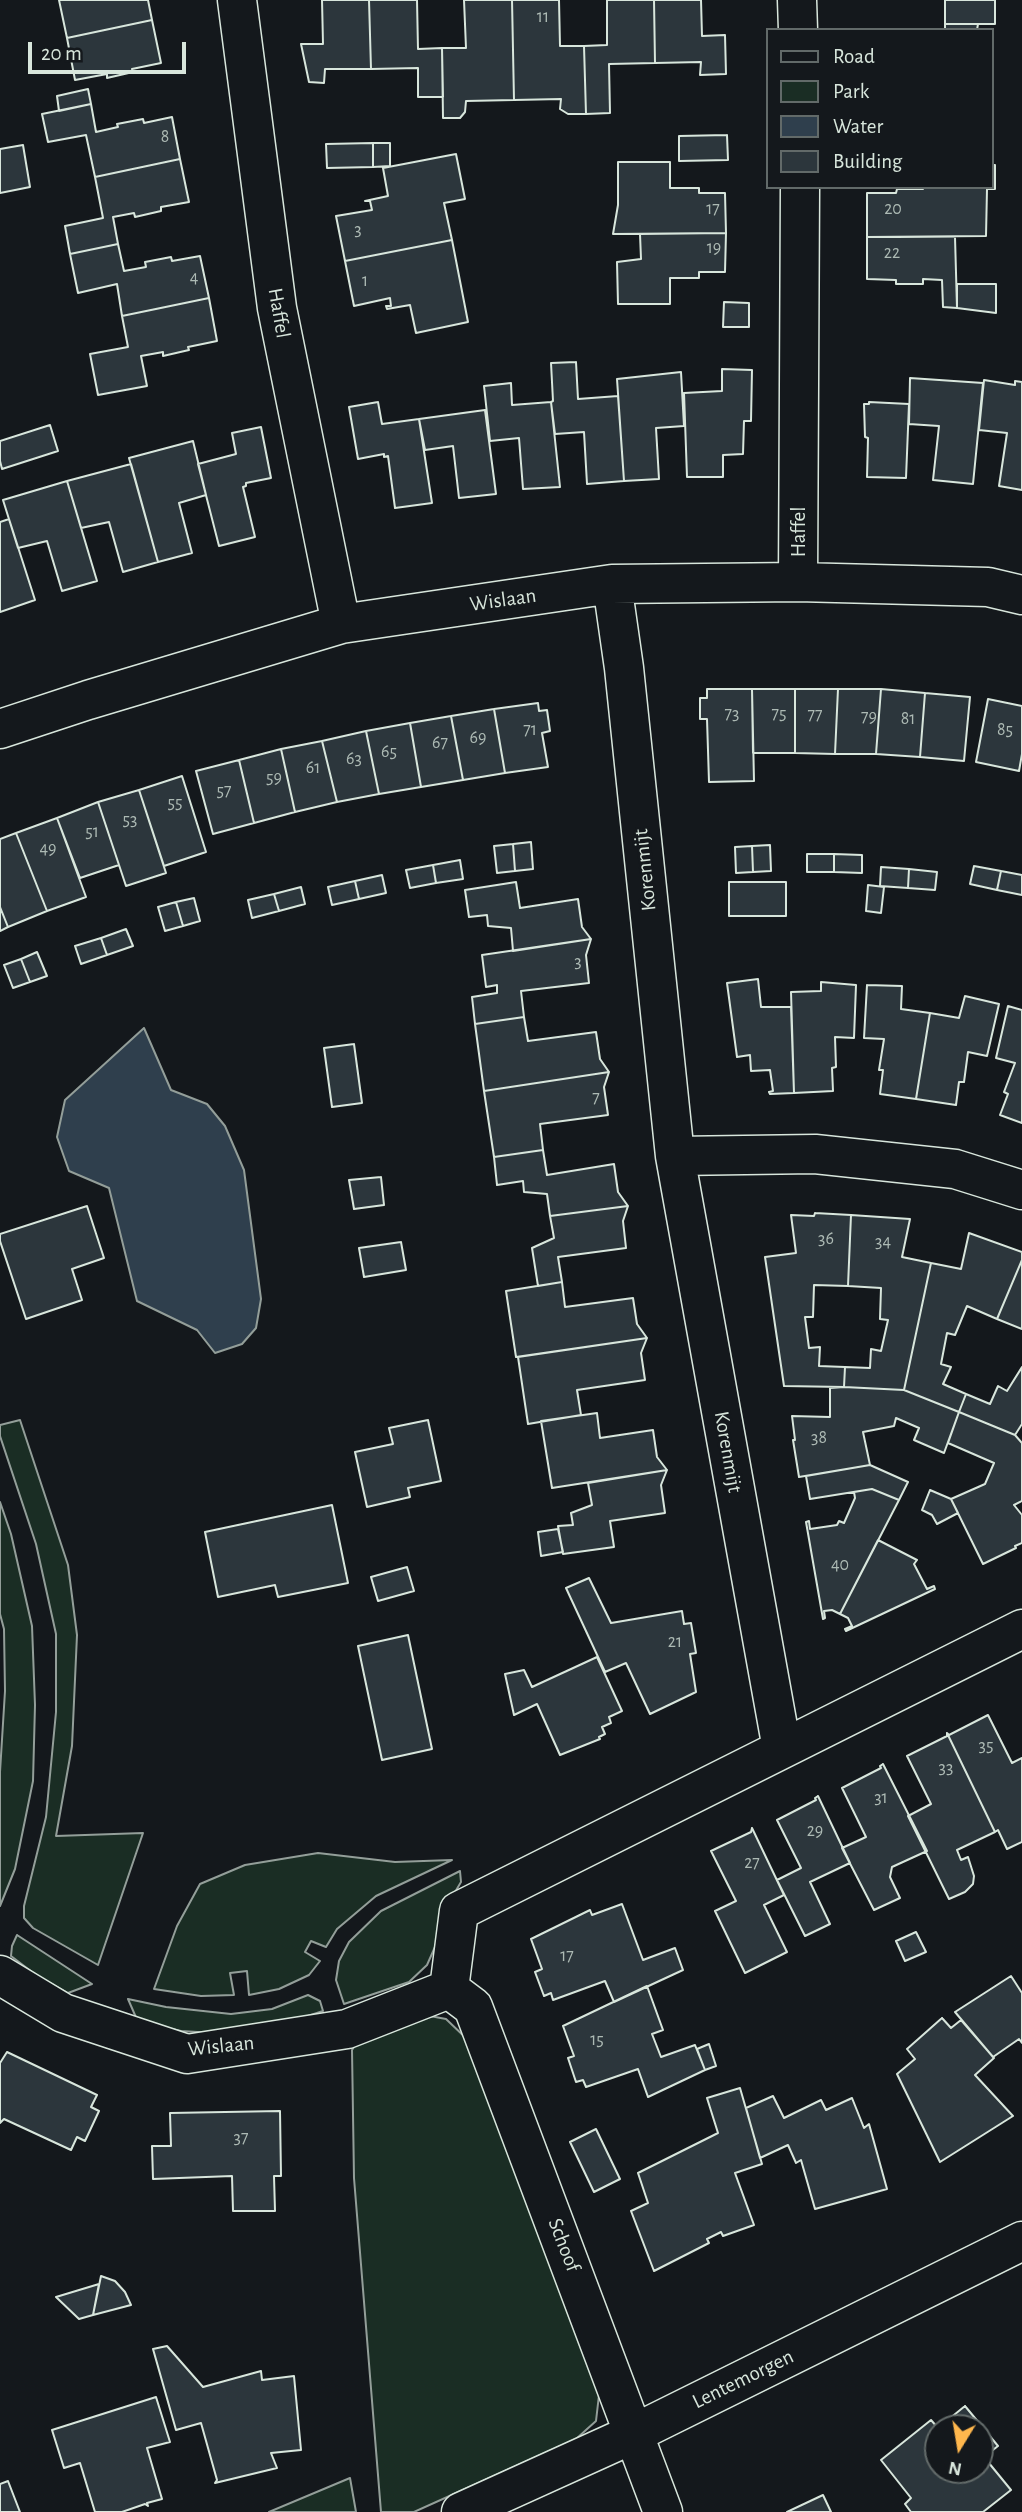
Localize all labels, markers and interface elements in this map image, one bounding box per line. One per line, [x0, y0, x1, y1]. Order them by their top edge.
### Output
house number: 11 [537, 6, 549, 28]
scale bar [32, 28, 189, 72]
legend [766, 28, 994, 189]
text: 20 m [41, 43, 82, 64]
text: Road [833, 46, 875, 67]
text: Park [833, 81, 869, 102]
text: Water [833, 116, 883, 137]
house number: 8 [161, 126, 169, 148]
text: Building [833, 151, 902, 172]
house number: 17 [706, 198, 720, 220]
house number: 20 [884, 198, 902, 220]
house number: 3 [354, 219, 362, 241]
house number: 19 [707, 237, 721, 259]
house number: 22 [884, 242, 900, 264]
house number: 4 [190, 267, 198, 289]
house number: 1 [362, 270, 368, 292]
street label: Haffel [262, 286, 296, 340]
street label: Haffel [786, 507, 812, 557]
street label: Wislaan [468, 583, 538, 617]
house number: 73 [725, 703, 739, 725]
house number: 75 [771, 703, 787, 725]
house number: 77 [807, 704, 823, 726]
house number: 79 [861, 706, 877, 728]
house number: 81 [901, 708, 915, 730]
house number: 71 [523, 719, 537, 741]
house number: 85 [997, 719, 1013, 741]
house number: 69 [470, 727, 486, 749]
house number: 67 [432, 732, 448, 754]
house number: 65 [381, 741, 397, 763]
house number: 63 [346, 748, 362, 770]
house number: 61 [306, 757, 320, 779]
house number: 59 [266, 767, 282, 789]
house number: 57 [216, 780, 232, 802]
house number: 55 [167, 792, 183, 814]
house number: 53 [123, 809, 137, 831]
house number: 51 [85, 821, 99, 843]
street label: Korenmijt [628, 828, 662, 912]
house number: 49 [39, 838, 57, 860]
house number: 3 [574, 951, 582, 973]
house number: 7 [592, 1087, 600, 1109]
house number: 36 [818, 1228, 834, 1250]
house number: 34 [875, 1231, 891, 1253]
street label: Korenmijt [708, 1409, 748, 1495]
house number: 38 [811, 1427, 827, 1449]
house number: 40 [831, 1554, 849, 1576]
house number: 21 [668, 1631, 682, 1653]
house number: 35 [979, 1735, 993, 1757]
house number: 33 [939, 1757, 953, 1779]
house number: 31 [874, 1787, 888, 1809]
house number: 29 [807, 1820, 823, 1842]
house number: 27 [744, 1852, 760, 1874]
house number: 17 [560, 1945, 574, 1967]
house number: 15 [590, 2029, 604, 2051]
street label: Wislaan [186, 2030, 256, 2062]
house number: 37 [234, 2127, 248, 2149]
street label: Schoof [542, 2215, 586, 2275]
street label: Lentemorgen [688, 2344, 798, 2414]
north arrow [924, 2414, 994, 2484]
text: N [947, 2458, 964, 2479]

